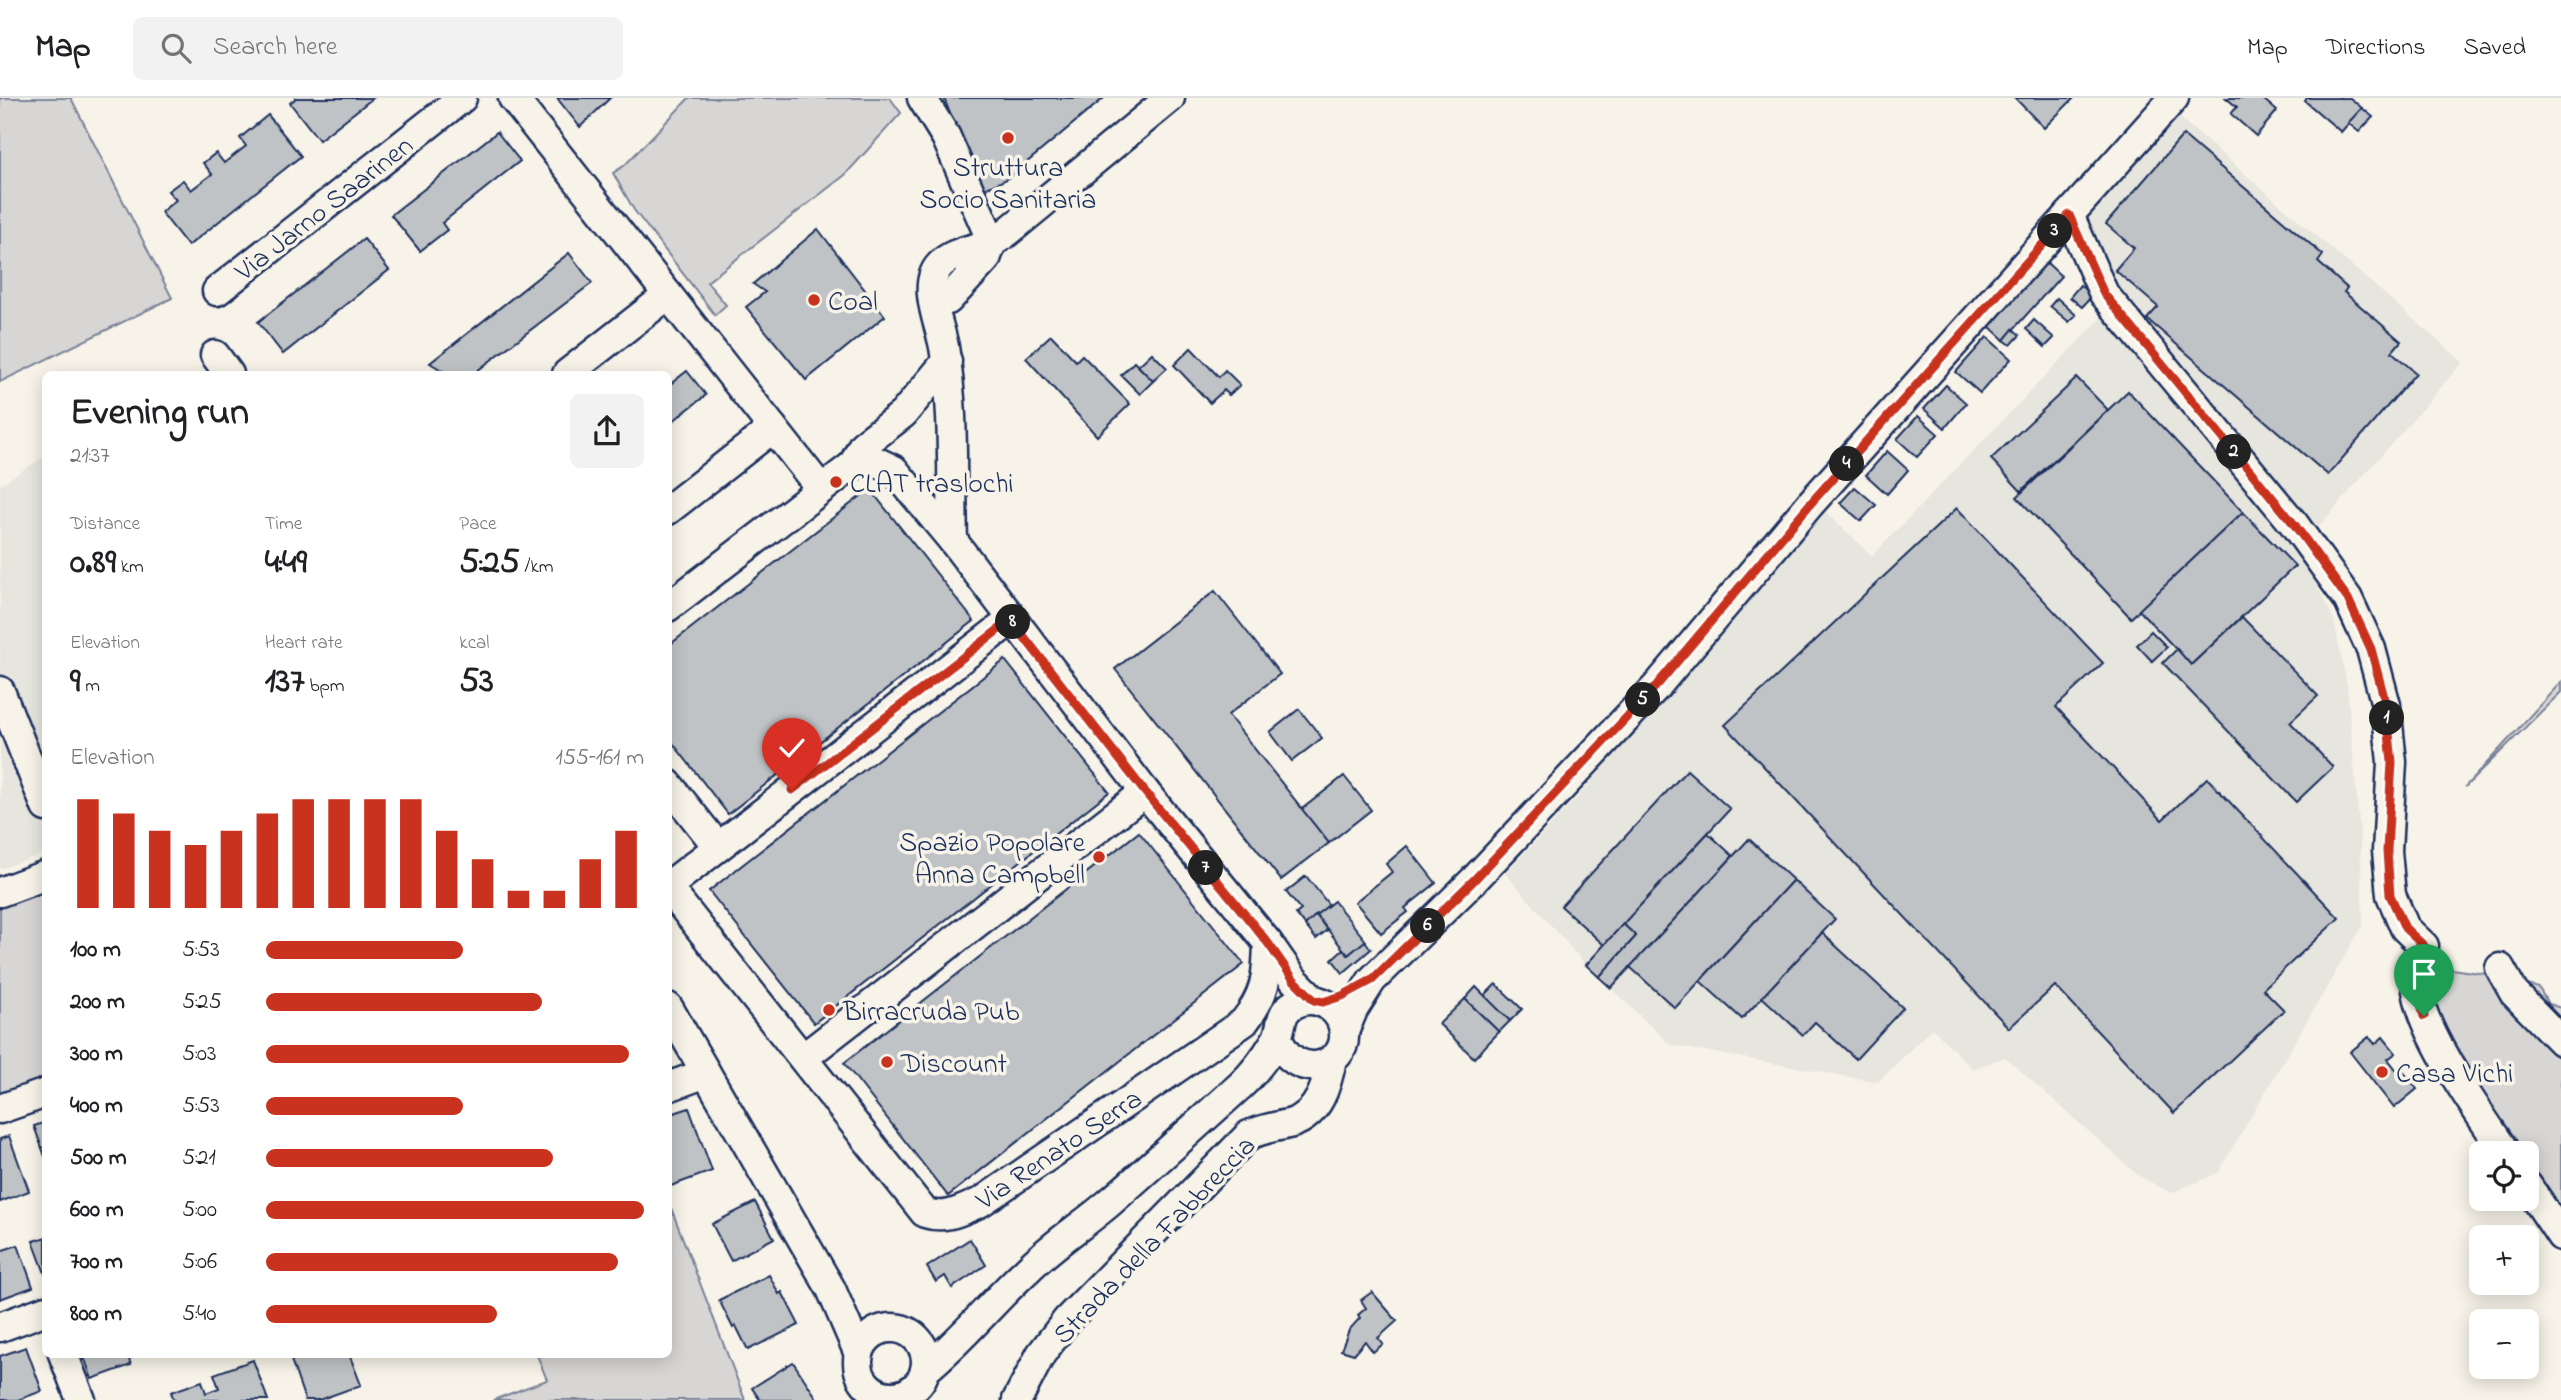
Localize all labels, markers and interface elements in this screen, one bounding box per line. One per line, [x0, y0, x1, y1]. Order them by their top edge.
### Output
search box [133, 17, 623, 80]
text: Map [35, 24, 91, 72]
icon: search [157, 29, 195, 67]
text: Search here [213, 29, 337, 67]
text: Map [2247, 31, 2288, 66]
text: Directions [2326, 31, 2425, 66]
text: Saved [2463, 31, 2526, 66]
street label: Via Jarno Saarinen [226, 127, 423, 293]
marker: Struttura Socio Sanitaria [1000, 130, 1016, 146]
place label: Struttura Socio Sanitaria [920, 149, 1096, 222]
pin: 3 [2038, 214, 2072, 248]
text: 3 [2051, 217, 2058, 244]
place label: Coal [828, 283, 878, 324]
marker: Coal [806, 292, 822, 308]
text: Evening run [70, 386, 249, 442]
button: share [570, 394, 644, 468]
pin: 2 [2216, 434, 2252, 470]
text: 2 [2229, 438, 2238, 465]
text: 21:37 [70, 440, 110, 473]
pin: 4 [1829, 446, 1864, 482]
text: 4 [1843, 450, 1850, 477]
place label: CLAT traslochi [850, 465, 1014, 506]
marker: CLAT traslochi [828, 474, 844, 490]
text: Distance [70, 511, 140, 538]
text: Time [265, 511, 302, 538]
text: Pace [459, 511, 496, 538]
text: 0.89 [70, 538, 116, 589]
text: 4:49 [265, 538, 307, 589]
text: 5:25 [459, 538, 520, 589]
text: km [116, 554, 144, 581]
text: /km [520, 554, 553, 581]
pin: 8 [996, 604, 1030, 640]
text: 8 [1009, 608, 1016, 635]
text: Elevation [70, 630, 140, 657]
text: Heart rate [265, 630, 343, 657]
text: kcal [459, 630, 490, 657]
text: 9 [70, 657, 81, 708]
text: 137 [265, 657, 305, 708]
text: 53 [459, 657, 494, 708]
text: m [81, 673, 100, 700]
text: bpm [305, 673, 345, 700]
pin: 5 [1626, 682, 1660, 718]
text: 5 [1637, 686, 1648, 713]
pin: 1 [2370, 700, 2404, 736]
text: 1 [2383, 704, 2390, 731]
pin [762, 718, 822, 790]
icon: check [773, 729, 811, 767]
text: Elevation [70, 742, 155, 775]
text: 155–161 m [555, 742, 644, 775]
place label: Spazio Popolare Anna Campbell [899, 824, 1085, 897]
marker: Spazio Popolare Anna Campbell [1091, 849, 1107, 865]
pin: 7 [1188, 850, 1224, 886]
text: 7 [1202, 854, 1209, 881]
pin: 6 [1410, 908, 1446, 944]
text: 6 [1423, 912, 1432, 939]
text: 100 m [70, 934, 121, 967]
text: 5:53 [182, 934, 220, 967]
pin [2394, 944, 2454, 1016]
icon: arrive [2405, 955, 2443, 993]
text: 200 m [70, 986, 125, 1019]
text: 5:25 [182, 986, 222, 1019]
place label: Birracruda Pub [842, 993, 1020, 1034]
marker: Birracruda Pub [821, 1002, 837, 1018]
text: 300 m [70, 1038, 123, 1071]
text: 5:03 [182, 1038, 217, 1071]
place label: Discount [900, 1045, 1007, 1086]
marker: Discount [879, 1054, 895, 1070]
place label: Casa Vichi [2396, 1055, 2513, 1096]
marker: Casa Vichi [2374, 1064, 2390, 1080]
street label: Via Renato Serra [968, 1080, 1151, 1222]
text: 400 m [70, 1090, 123, 1123]
text: 5:53 [182, 1090, 220, 1123]
street label: Strada della Fabbreccia [1045, 1128, 1267, 1355]
map controls [2469, 1141, 2539, 1379]
button: locate [2469, 1141, 2539, 1211]
text: 500 m [70, 1142, 127, 1175]
text: 5:21 [182, 1142, 216, 1175]
text: 600 m [70, 1194, 124, 1227]
text: 5:00 [182, 1194, 217, 1227]
button: + [2469, 1225, 2539, 1295]
text: 700 m [70, 1246, 123, 1279]
text: 5:06 [182, 1246, 217, 1279]
text: 800 m [70, 1298, 122, 1331]
text: 5:40 [182, 1298, 217, 1331]
button: − [2469, 1309, 2539, 1379]

